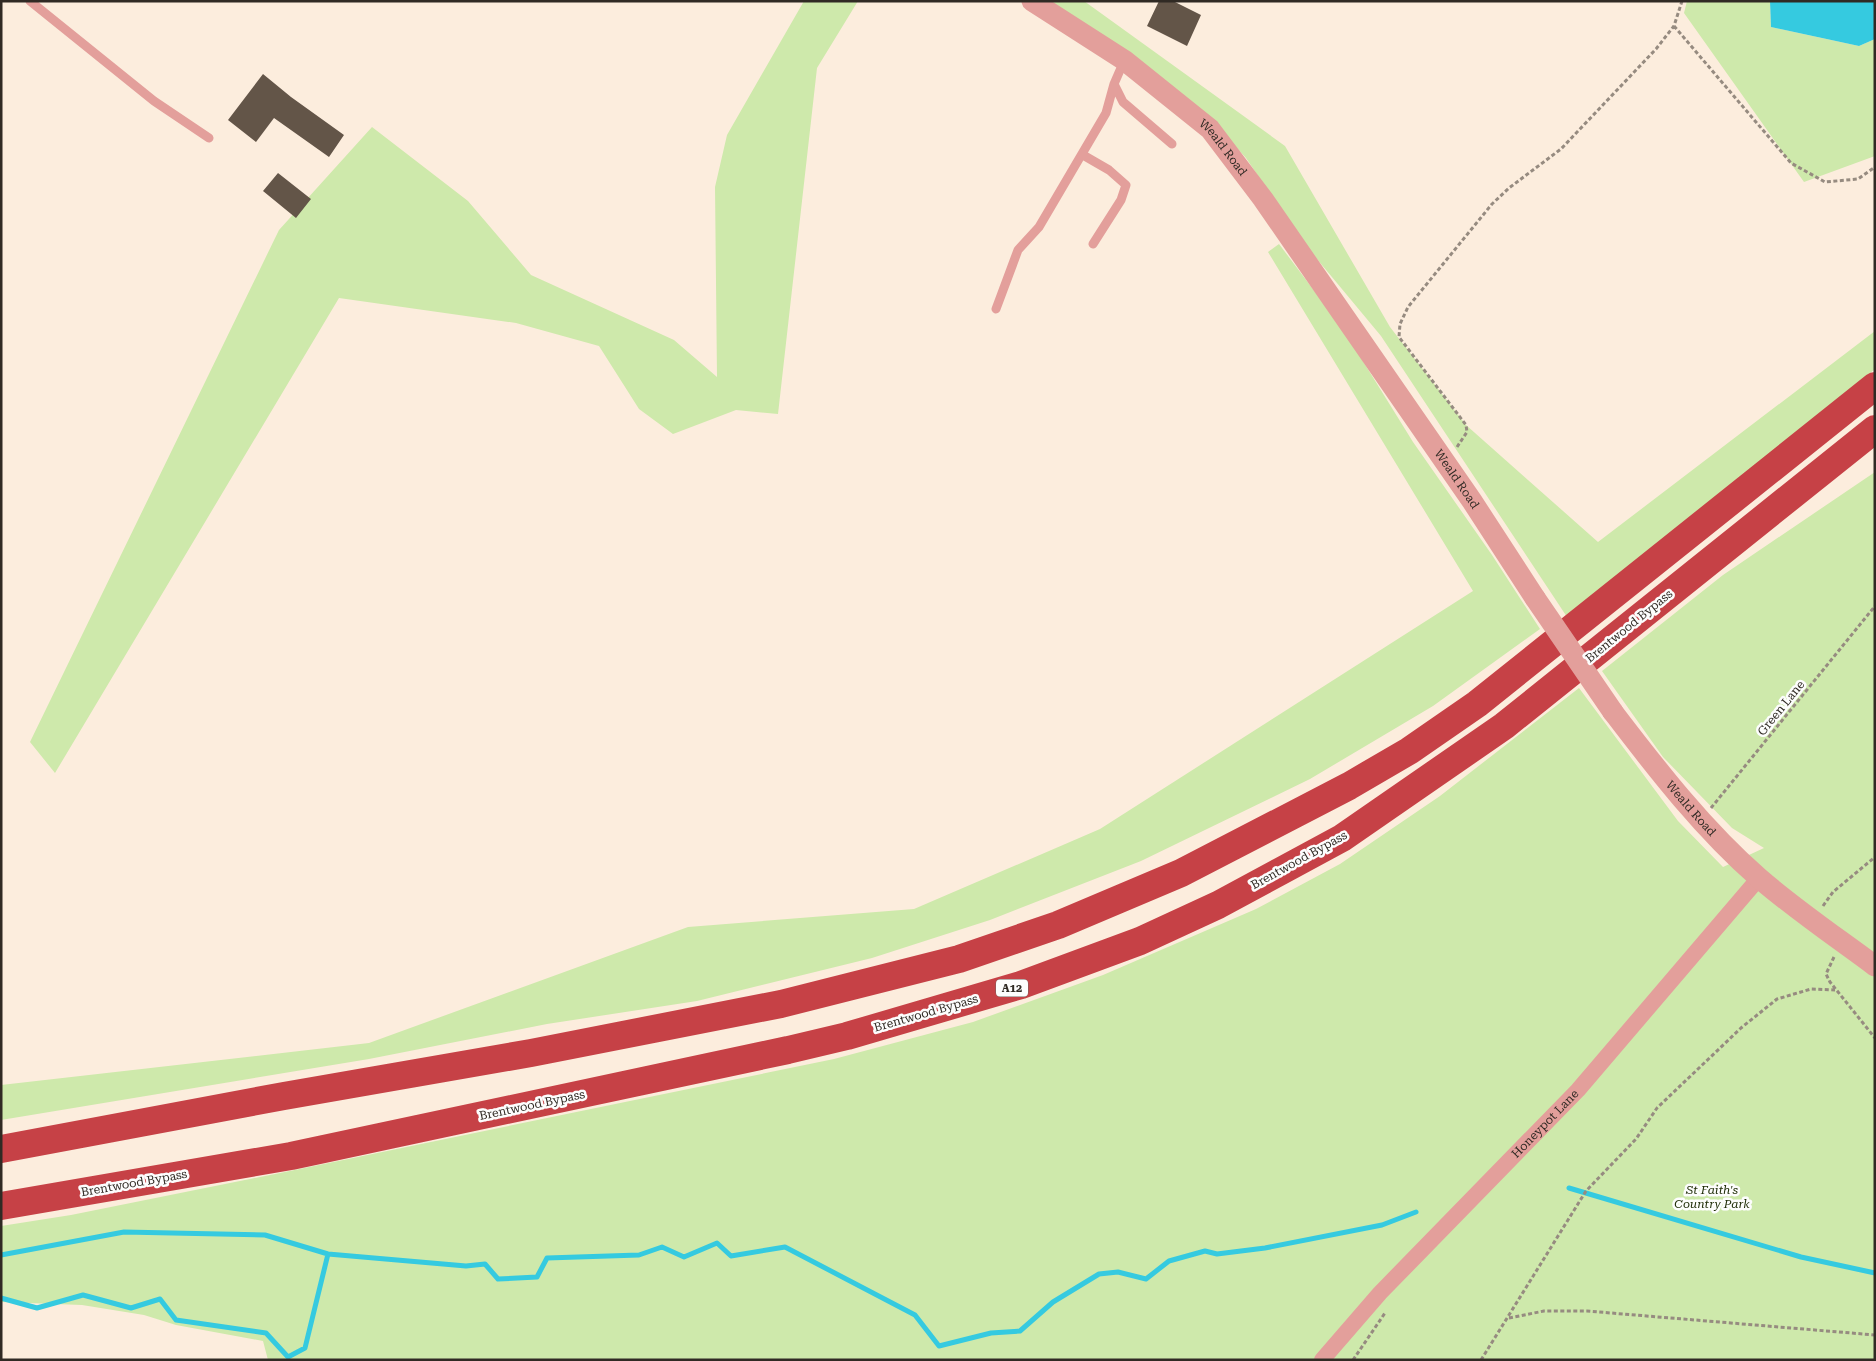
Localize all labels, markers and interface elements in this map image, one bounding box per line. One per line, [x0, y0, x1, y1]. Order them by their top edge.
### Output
street label: Weald Road [1196, 116, 1250, 179]
street label: Weald Road [1432, 447, 1482, 512]
street label: Brentwood Bypass [1583, 586, 1675, 665]
street label: Green Lane [1755, 677, 1808, 738]
street label: Weald Road [1663, 778, 1719, 839]
street label: Brentwood Bypass [1249, 828, 1350, 892]
road number: A12 [996, 980, 1028, 996]
street label: Brentwood Bypass [872, 991, 980, 1035]
street label: Honeypot Lane [1509, 1086, 1582, 1161]
street label: Brentwood Bypass [478, 1087, 586, 1123]
street label: Brentwood Bypass [80, 1167, 189, 1199]
park label: St Faith's Country Park [1674, 1183, 1750, 1211]

